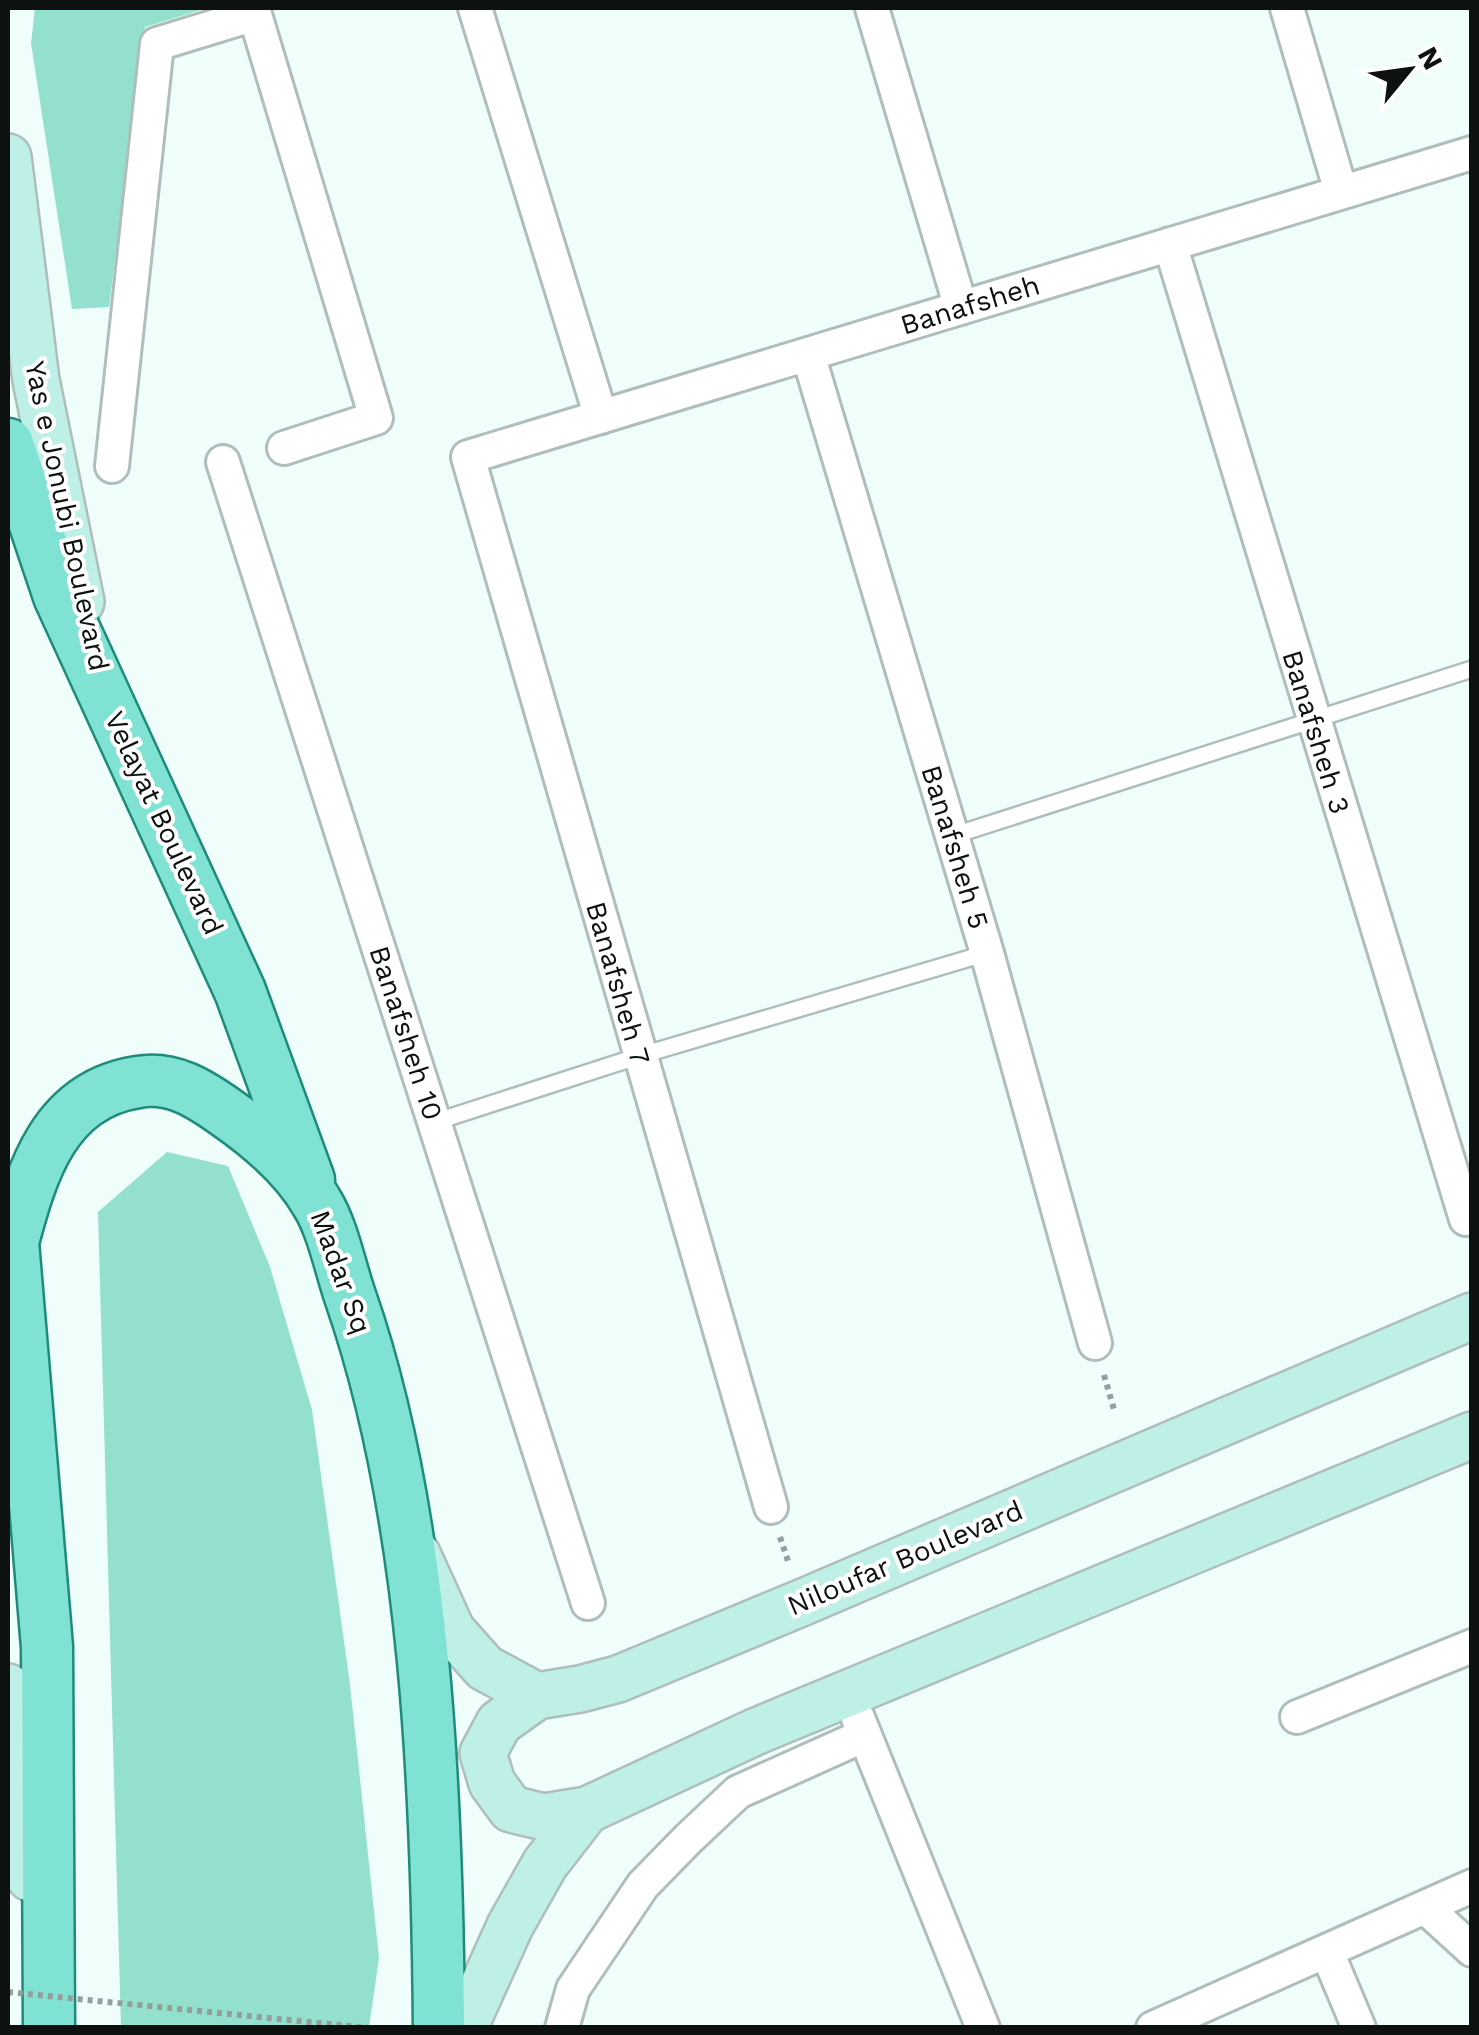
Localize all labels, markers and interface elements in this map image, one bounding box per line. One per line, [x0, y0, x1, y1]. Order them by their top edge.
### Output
north arrow [1359, 20, 1459, 120]
text: N [1411, 41, 1450, 75]
street label: Banafsheh [896, 268, 1044, 342]
street label: Yas e Jonubi Boulevard [18, 358, 116, 674]
street label: Banafsheh 3 [1275, 646, 1357, 818]
street label: Velayat Boulevard [98, 706, 230, 940]
street label: Banafsheh 5 [914, 761, 996, 933]
street label: Banafsheh 7 [579, 898, 657, 1068]
street label: Banafsheh 10 [362, 942, 450, 1124]
street label: Madar Sq [303, 1206, 379, 1338]
street label: Niloufar Boulevard [782, 1494, 1028, 1622]

